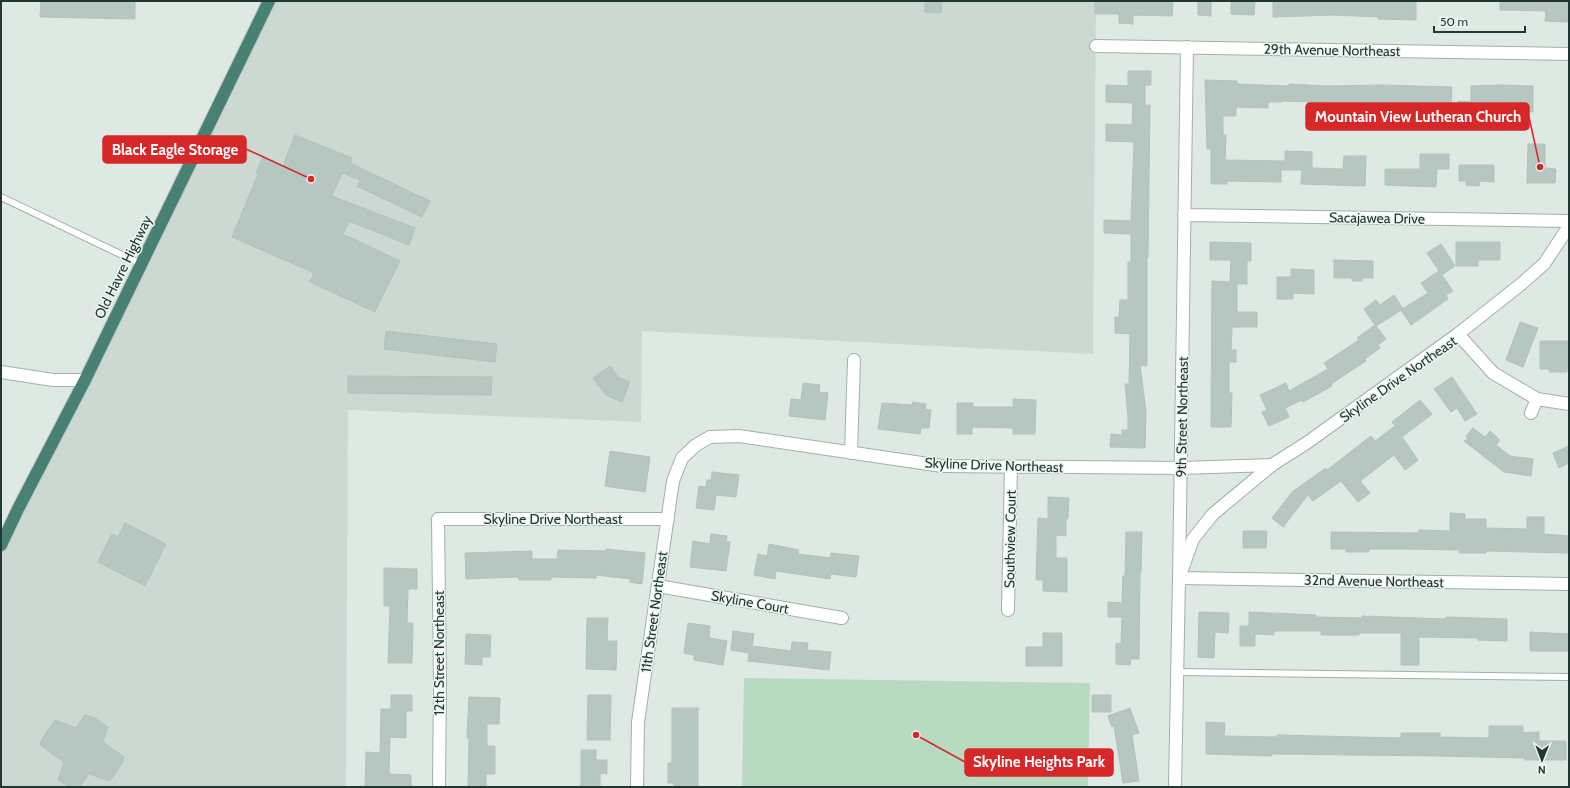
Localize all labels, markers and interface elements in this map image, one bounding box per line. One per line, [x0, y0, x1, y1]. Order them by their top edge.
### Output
scale bar [1434, 8, 1525, 34]
text: 50 m [1440, 14, 1468, 29]
street label: 29th Avenue Northeast [1263, 40, 1401, 60]
callout: Mountain View Lutheran Church [1306, 103, 1529, 130]
text: Mountain View Lutheran Church [1315, 108, 1521, 126]
callout: Black Eagle Storage [103, 136, 246, 163]
text: Black Eagle Storage [112, 141, 238, 159]
street label: Sacajawea Drive [1329, 208, 1425, 228]
street label: Old Havre Highway [90, 212, 156, 322]
street label: Skyline Drive Northeast [1336, 332, 1460, 426]
street label: 9th Street Northeast [1172, 356, 1192, 478]
street label: Skyline Drive Northeast [924, 454, 1064, 476]
street label: Southview Court [1000, 489, 1020, 588]
street label: Skyline Drive Northeast [484, 510, 623, 528]
street label: 11th Street Northeast [637, 550, 671, 674]
street label: 32nd Avenue Northeast [1304, 571, 1444, 591]
street label: Skyline Court [710, 586, 790, 618]
street label: 12th Street Northeast [430, 590, 448, 715]
north arrow [1522, 740, 1562, 780]
callout: Skyline Heights Park [965, 749, 1113, 776]
text: Skyline Heights Park [973, 753, 1106, 771]
text: N [1538, 763, 1546, 777]

